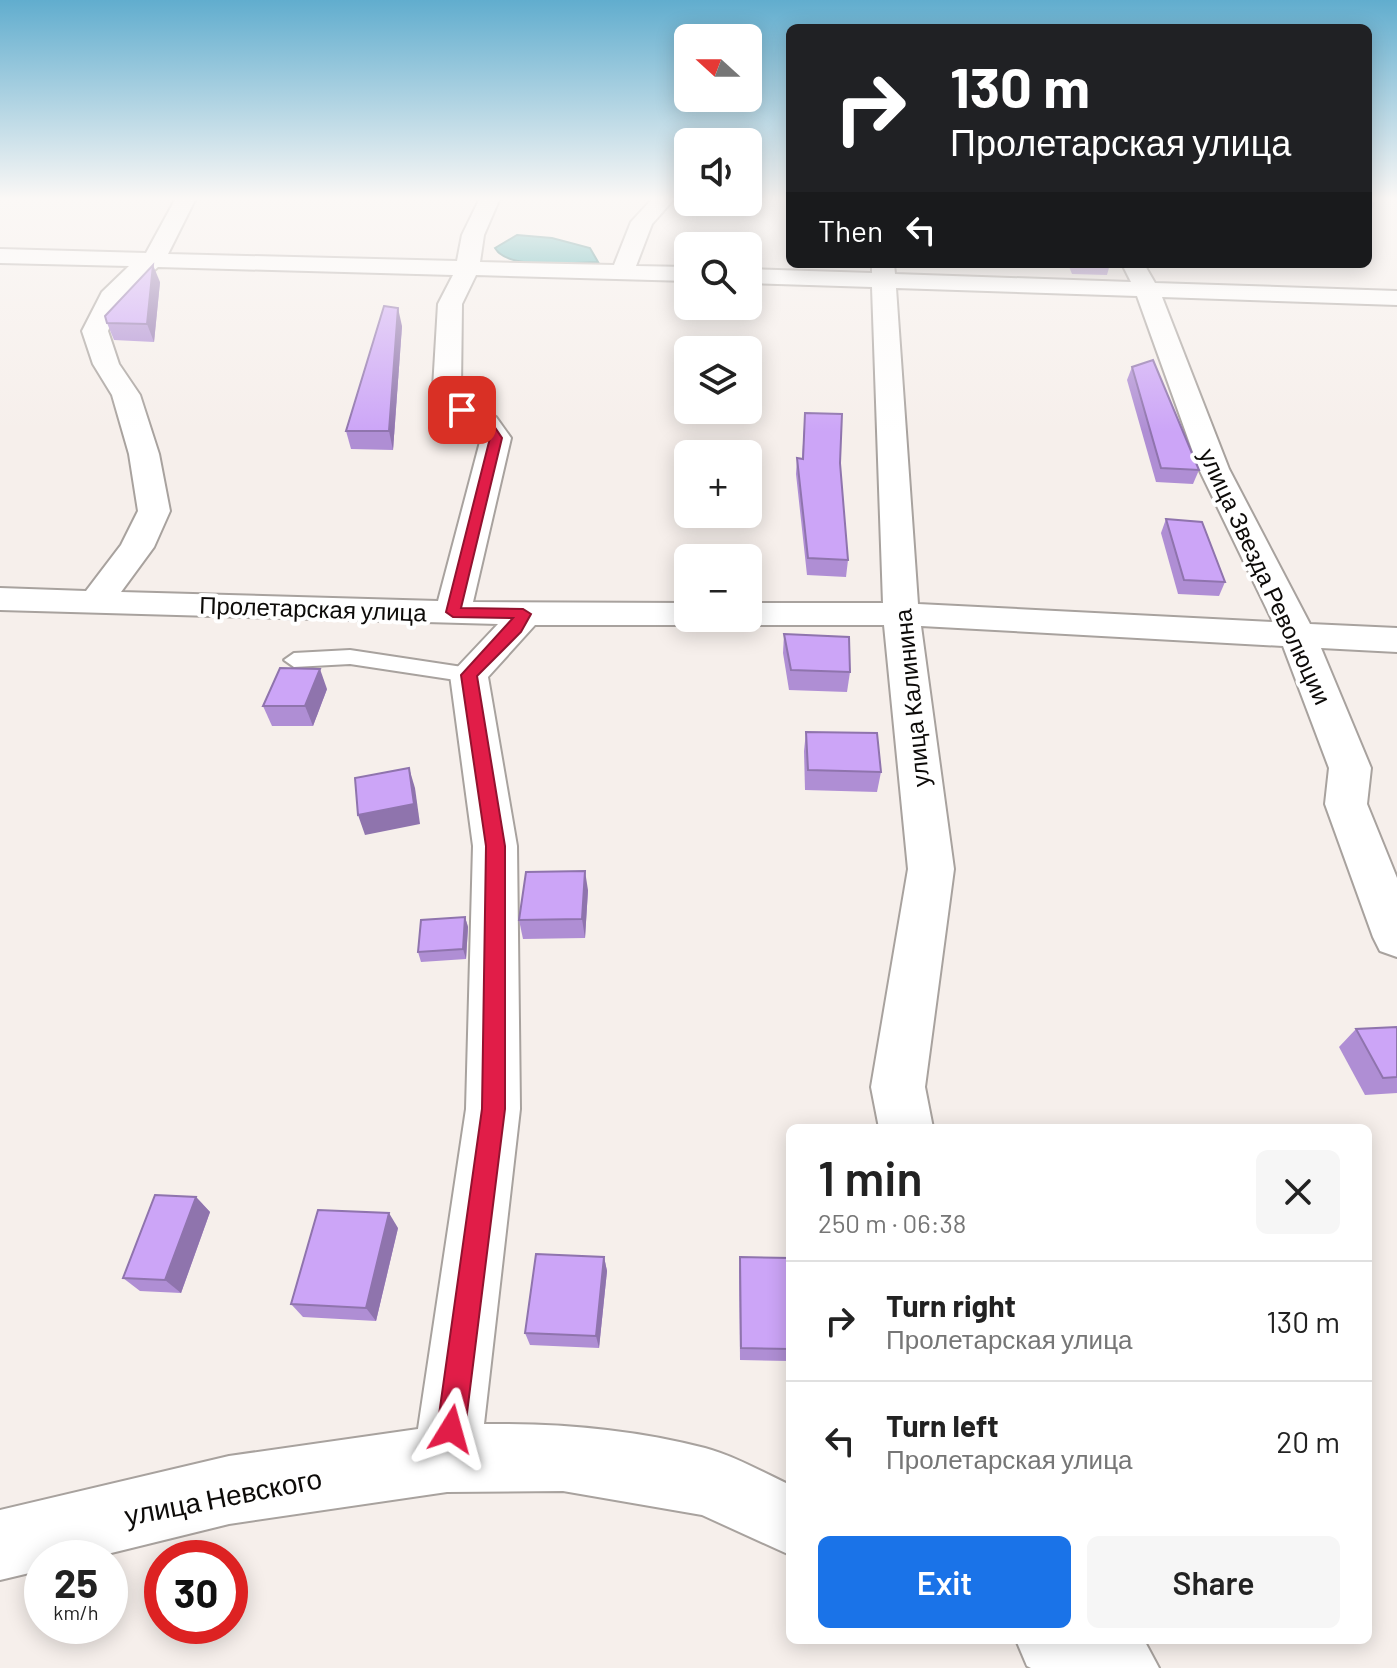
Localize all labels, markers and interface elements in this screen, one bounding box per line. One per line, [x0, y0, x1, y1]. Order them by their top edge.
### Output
north arrow [674, 24, 762, 112]
map controls [674, 24, 762, 632]
text: 130 m [950, 52, 1090, 119]
icon: right [818, 56, 922, 160]
text: Пролетарская улица [950, 120, 1291, 163]
button: sound [674, 128, 762, 216]
icon: left [899, 208, 943, 252]
text: Then [818, 212, 883, 248]
button: search [674, 232, 762, 320]
button: layers [674, 336, 762, 424]
pin [428, 376, 496, 444]
icon: arrive [440, 388, 484, 432]
button: + [674, 440, 762, 528]
street label: улица Звезда Революции [1194, 443, 1338, 709]
button: − [674, 544, 762, 632]
street label: Пролетарская улица [199, 590, 428, 626]
street label: улица Калинина [887, 607, 935, 788]
text: 1 min [818, 1148, 923, 1206]
button: close [1256, 1150, 1340, 1234]
text: 250 m · 06:38 [818, 1207, 966, 1238]
text: Turn right [886, 1287, 1016, 1323]
icon: right [818, 1299, 862, 1343]
text: 130 m [1266, 1303, 1340, 1339]
text: Пролетарская улица [886, 1323, 1133, 1354]
position arrow [409, 1387, 493, 1471]
text: Turn left [886, 1407, 999, 1443]
icon: left [818, 1419, 862, 1463]
text: 20 m [1276, 1423, 1340, 1459]
text: Пролетарская улица [886, 1443, 1133, 1474]
street label: улица Невского [121, 1460, 325, 1532]
button: Exit [818, 1536, 1071, 1628]
button: Share [1087, 1536, 1340, 1628]
speed limit sign: 30 [144, 1540, 248, 1644]
text: 25 [54, 1558, 98, 1606]
text: km/h [53, 1600, 99, 1624]

